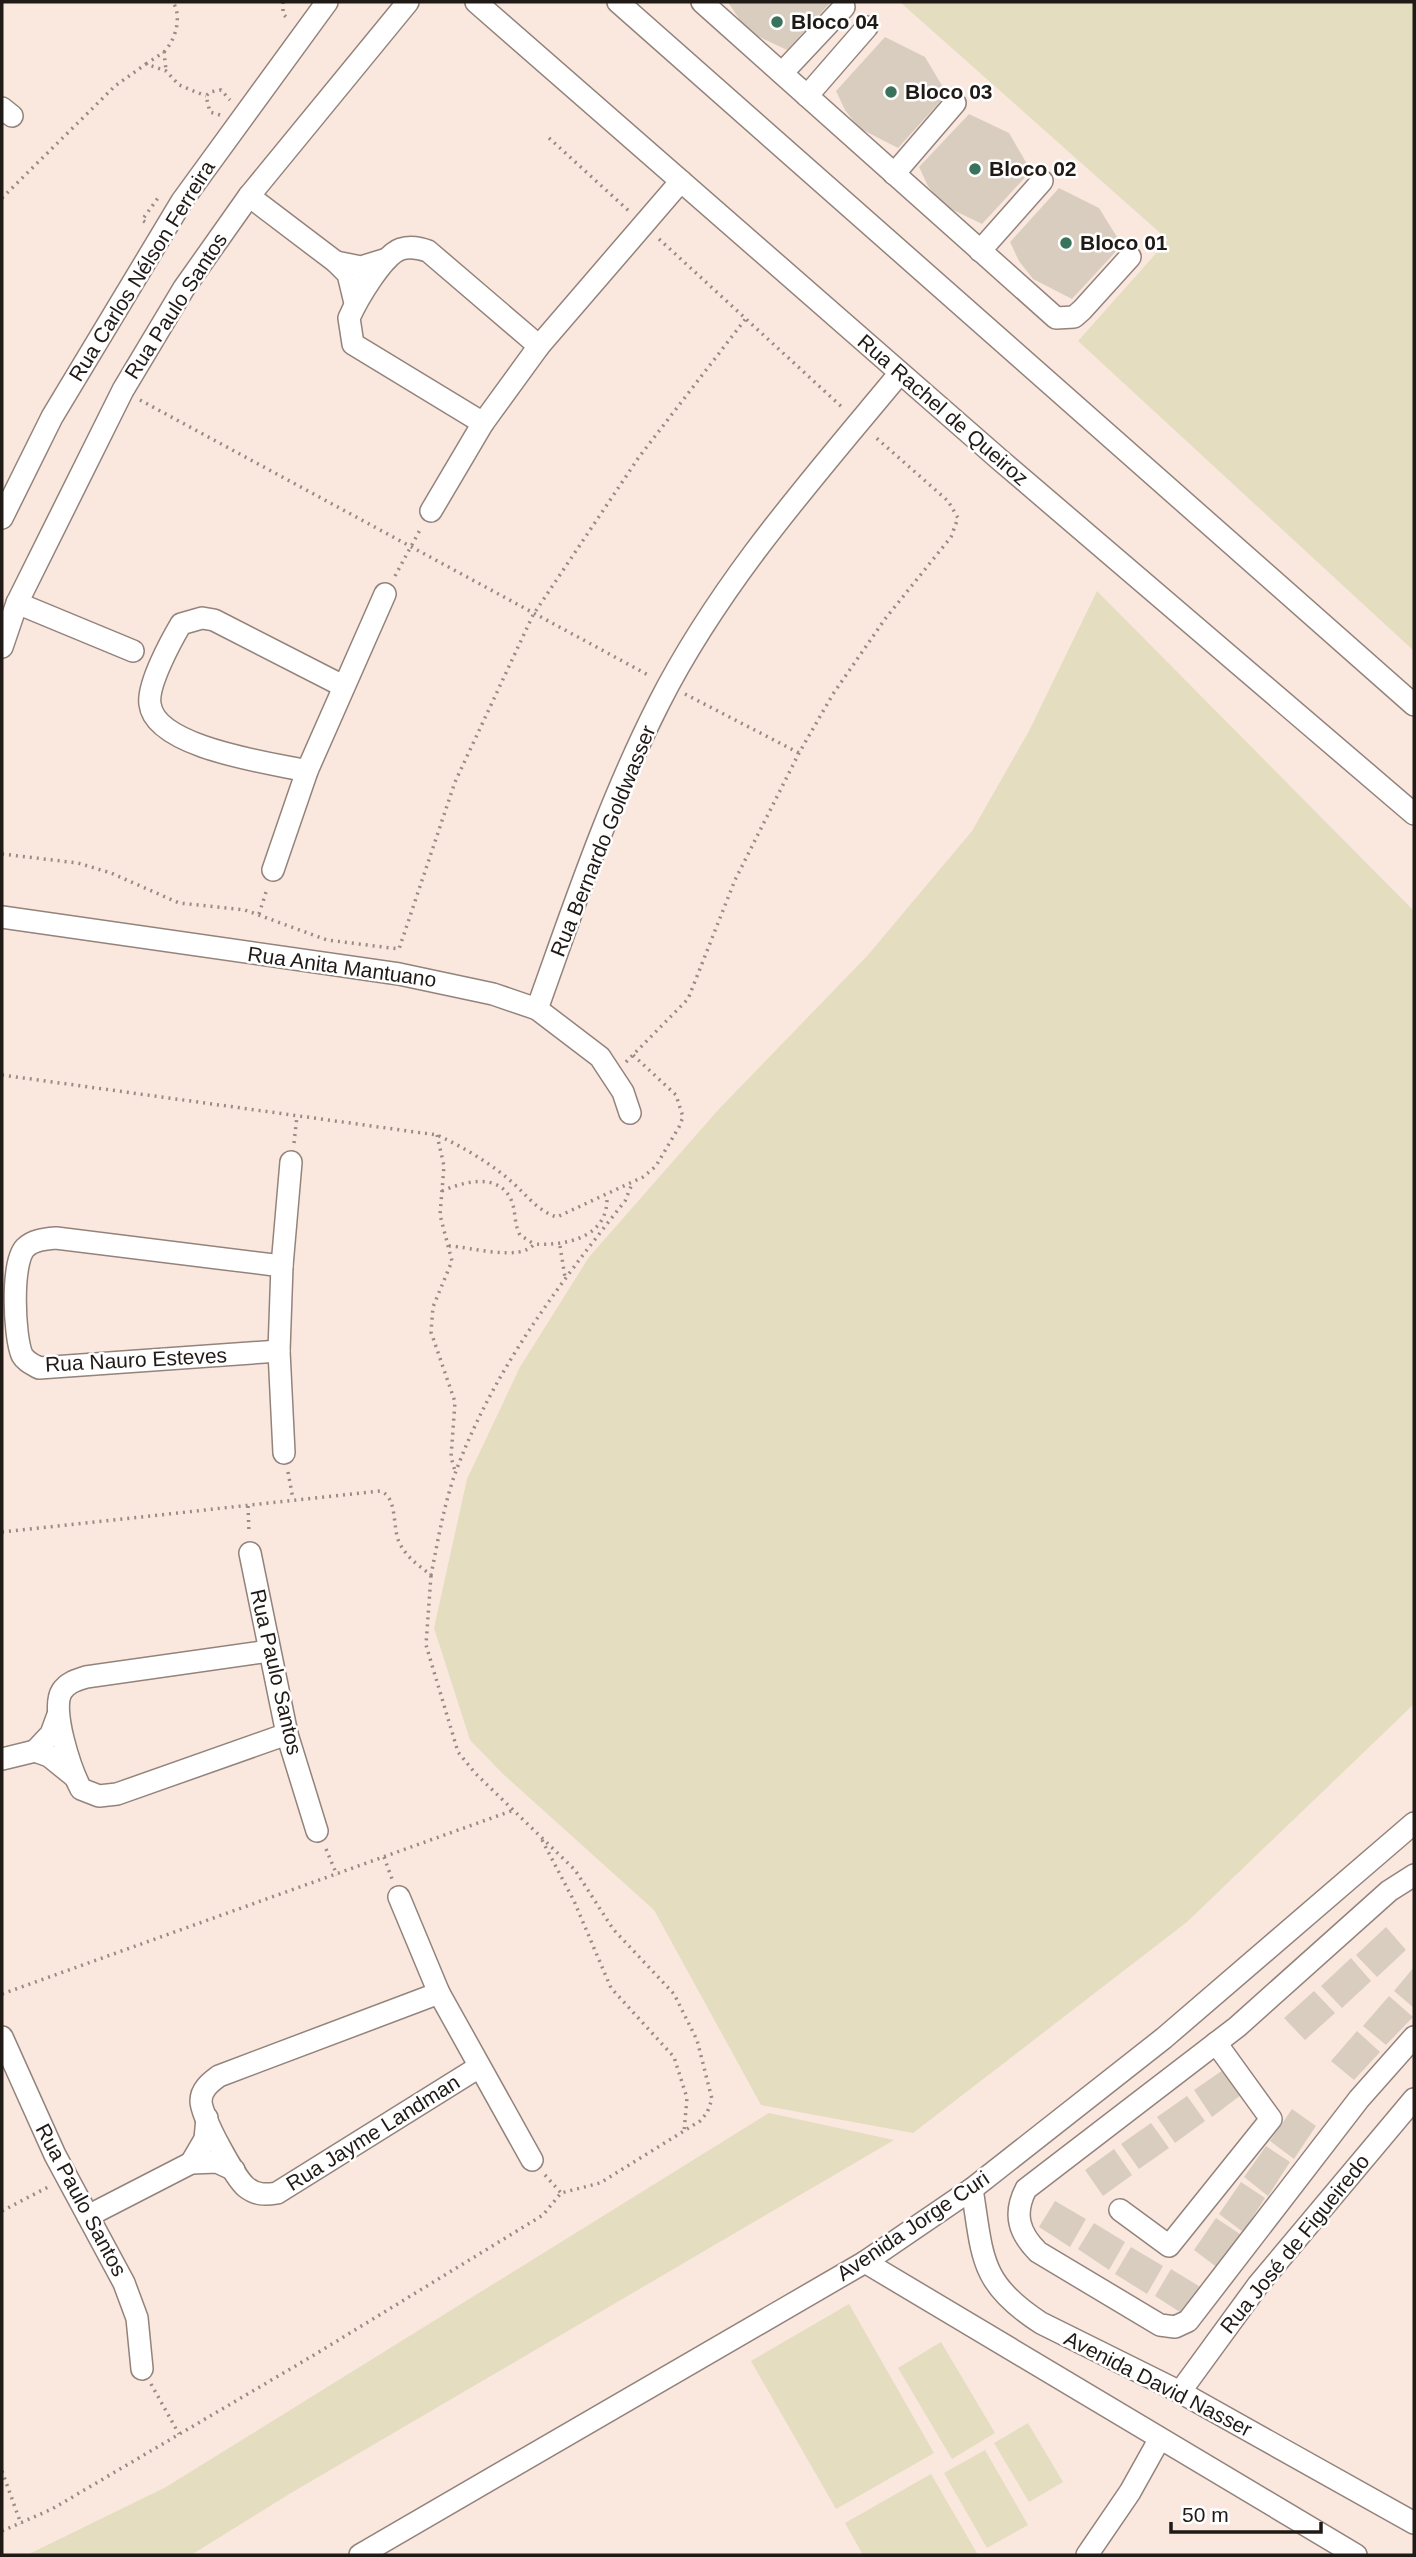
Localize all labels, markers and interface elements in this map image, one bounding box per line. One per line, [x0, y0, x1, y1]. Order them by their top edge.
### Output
place label: Bloco 04 [791, 10, 879, 33]
marker: Bloco 04 [769, 14, 785, 30]
place label: Bloco 03 [905, 80, 993, 103]
marker: Bloco 03 [883, 84, 899, 100]
street label: Rua Carlos Nélson Ferreira [64, 156, 219, 385]
place label: Bloco 02 [989, 157, 1077, 180]
marker: Bloco 02 [967, 161, 983, 177]
street label: Rua Paulo Santos [120, 228, 231, 383]
place label: Bloco 01 [1080, 231, 1168, 254]
marker: Bloco 01 [1058, 235, 1074, 251]
street label: Rua Rachel de Queiroz [853, 329, 1033, 490]
street label: Rua Bernardo Goldwasser [546, 722, 660, 960]
street label: Rua Anita Mantuano [246, 942, 438, 991]
street label: Rua Nauro Esteves [44, 1343, 227, 1376]
street label: Rua Paulo Santos [246, 1587, 307, 1757]
street label: Rua Jayme Landman [282, 2070, 463, 2195]
street label: Rua Paulo Santos [32, 2120, 131, 2280]
street label: Rua José de Figueiredo [1216, 2150, 1374, 2338]
street label: Avenida Jorge Curi [832, 2166, 993, 2285]
street label: Avenida David Nasser [1061, 2326, 1256, 2441]
scale bar [1171, 2490, 1322, 2534]
text: 50 m [1182, 2503, 1229, 2526]

